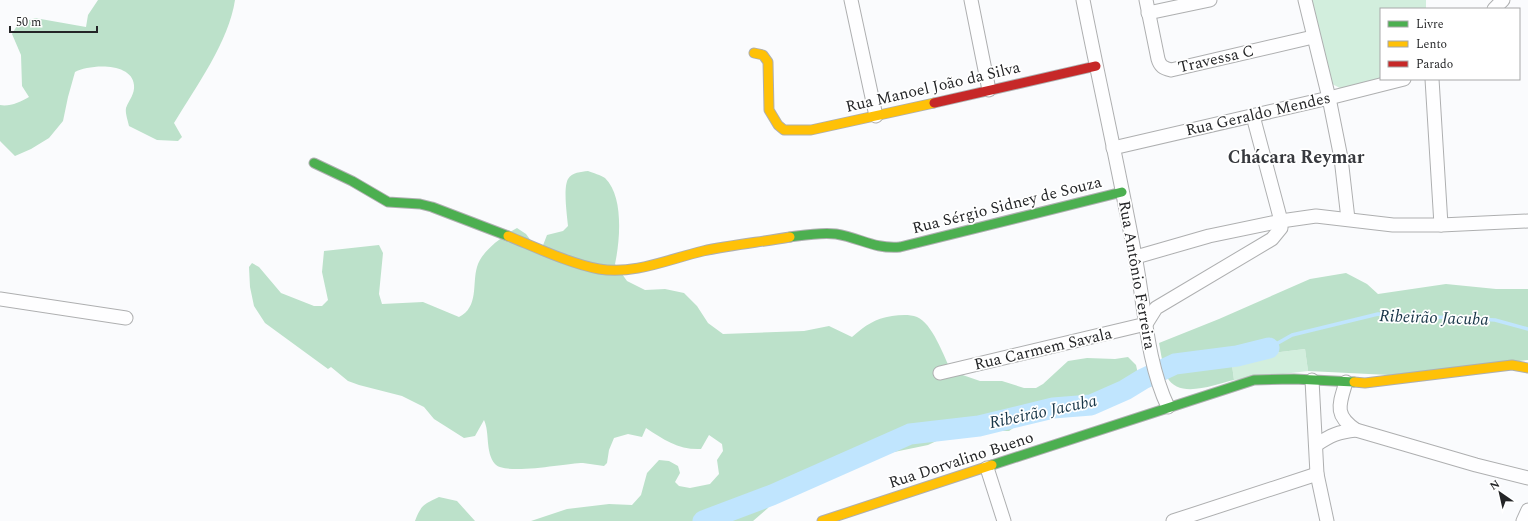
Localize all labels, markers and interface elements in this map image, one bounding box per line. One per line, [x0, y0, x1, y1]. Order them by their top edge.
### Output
scale bar [10, 8, 97, 34]
legend [1380, 8, 1520, 80]
text: 50 m [16, 13, 41, 32]
text: Livre [1416, 15, 1444, 34]
text: Lento [1416, 35, 1447, 54]
street label: Travessa C [1176, 39, 1256, 79]
street label: Rua Manoel João da Silva [843, 55, 1023, 119]
text: Parado [1416, 55, 1453, 74]
street label: Rua Geraldo Mendes [1183, 86, 1333, 142]
district label: Chácara Reymar [1228, 144, 1365, 171]
street label: Rua Sérgio Sidney de Souza [910, 170, 1104, 240]
street label: Rua Antônio Ferreira [1112, 199, 1162, 351]
water label: Ribeirão Jacuba [1379, 303, 1490, 333]
street label: Rua Carmem Savala [972, 321, 1115, 377]
water label: Ribeirão Jacuba [987, 388, 1100, 436]
street label: Rua Dorvalino Bueno [885, 425, 1037, 495]
north arrow [1480, 473, 1520, 513]
text: N [1486, 476, 1503, 495]

